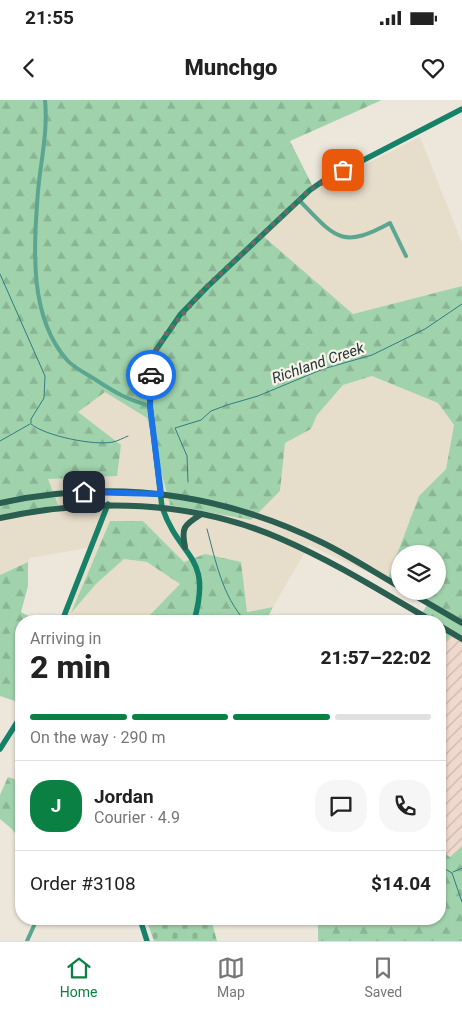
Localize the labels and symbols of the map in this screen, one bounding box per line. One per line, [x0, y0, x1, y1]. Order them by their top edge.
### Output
pin [322, 149, 364, 191]
water label: Richland Creek [269, 339, 367, 387]
courier [126, 350, 176, 400]
pin [63, 471, 105, 513]

